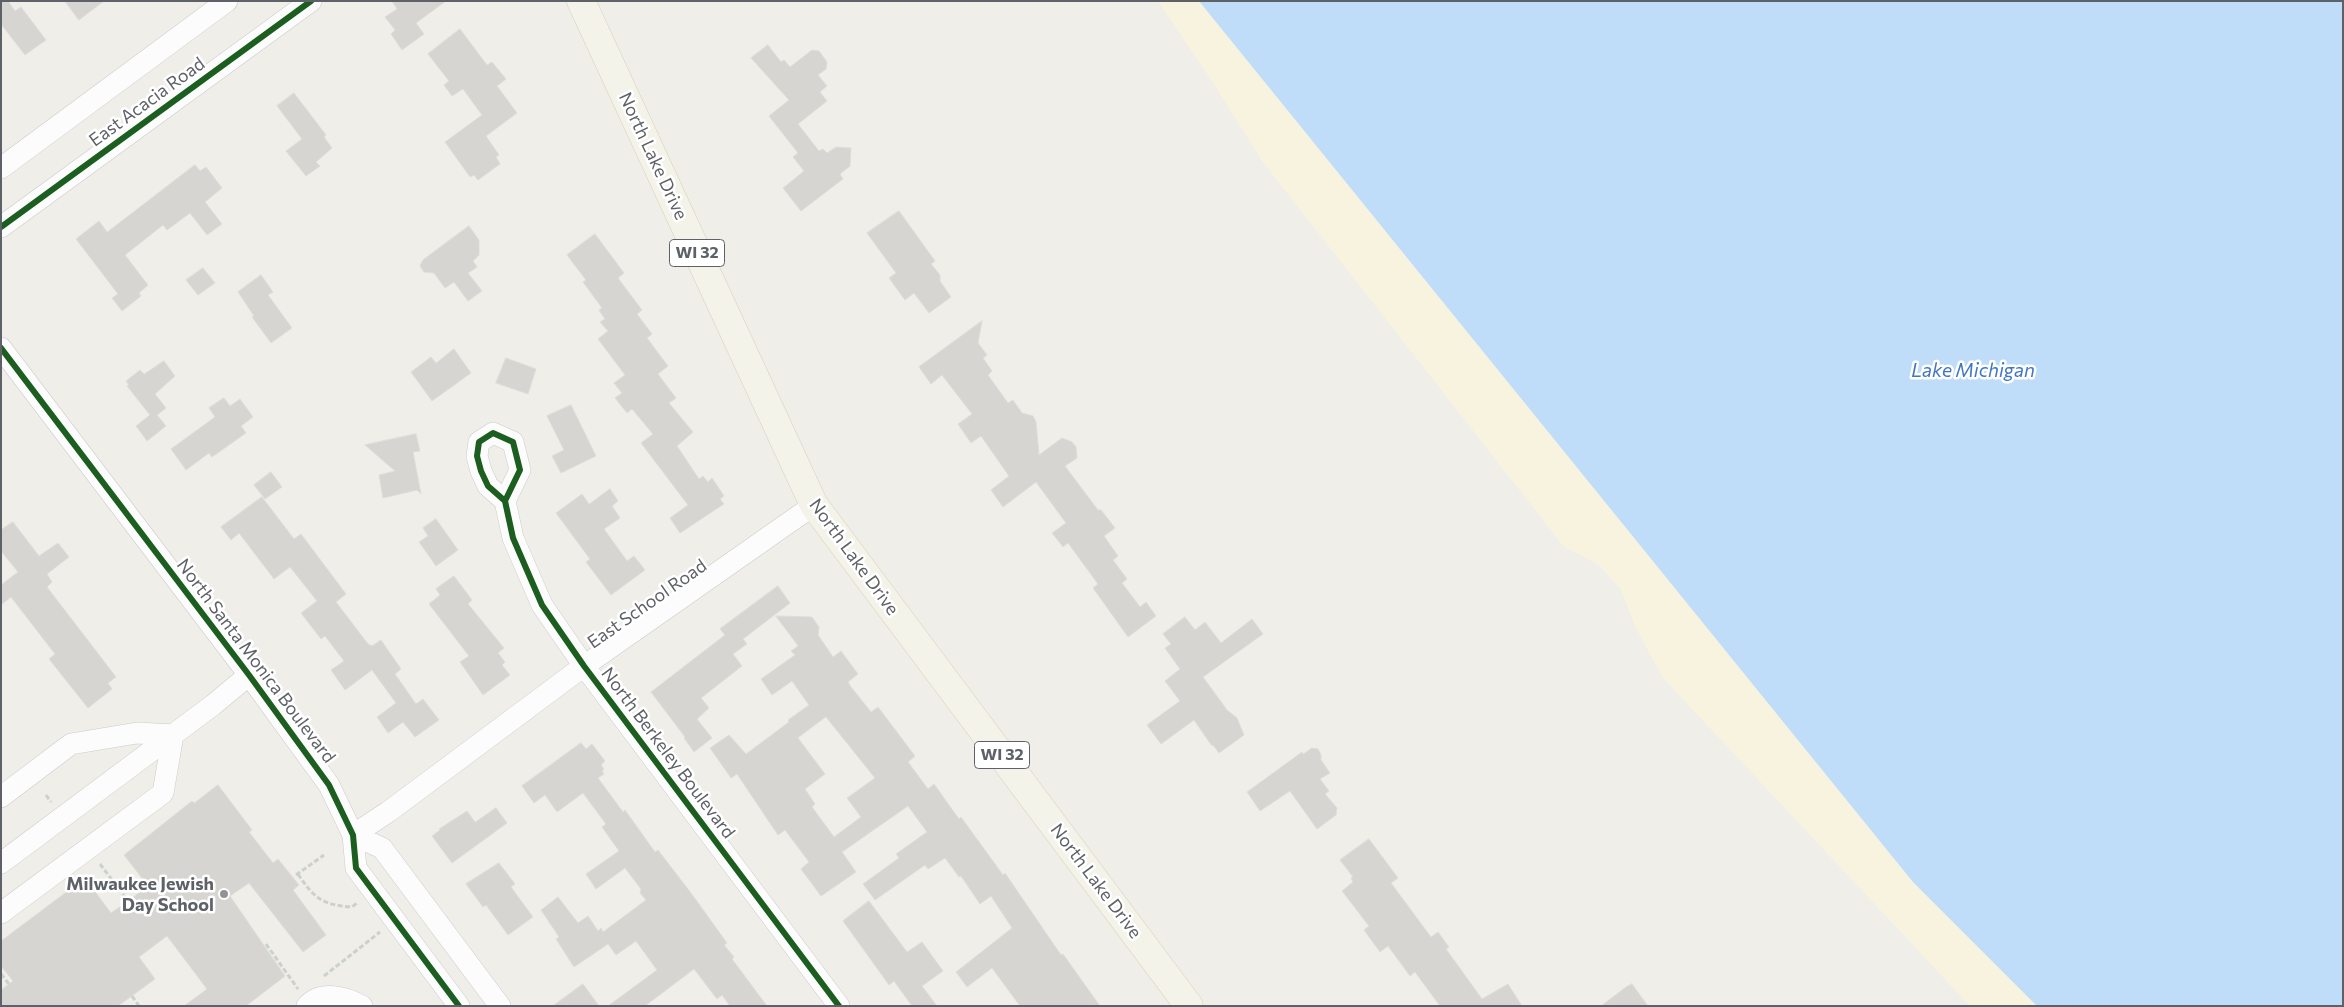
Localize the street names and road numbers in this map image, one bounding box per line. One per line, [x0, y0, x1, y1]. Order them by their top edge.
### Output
street label: East Acacia Road [85, 53, 209, 151]
street label: North Lake Drive [614, 89, 692, 223]
road number: WI 32 [670, 240, 724, 266]
street label: North Lake Drive [805, 495, 903, 619]
street label: North Santa Monica Boulevard [172, 555, 340, 767]
street label: East School Road [583, 555, 711, 653]
street label: North Berkeley Boulevard [597, 663, 739, 843]
road number: WI 32 [974, 742, 1030, 768]
street label: North Lake Drive [1046, 819, 1146, 943]

